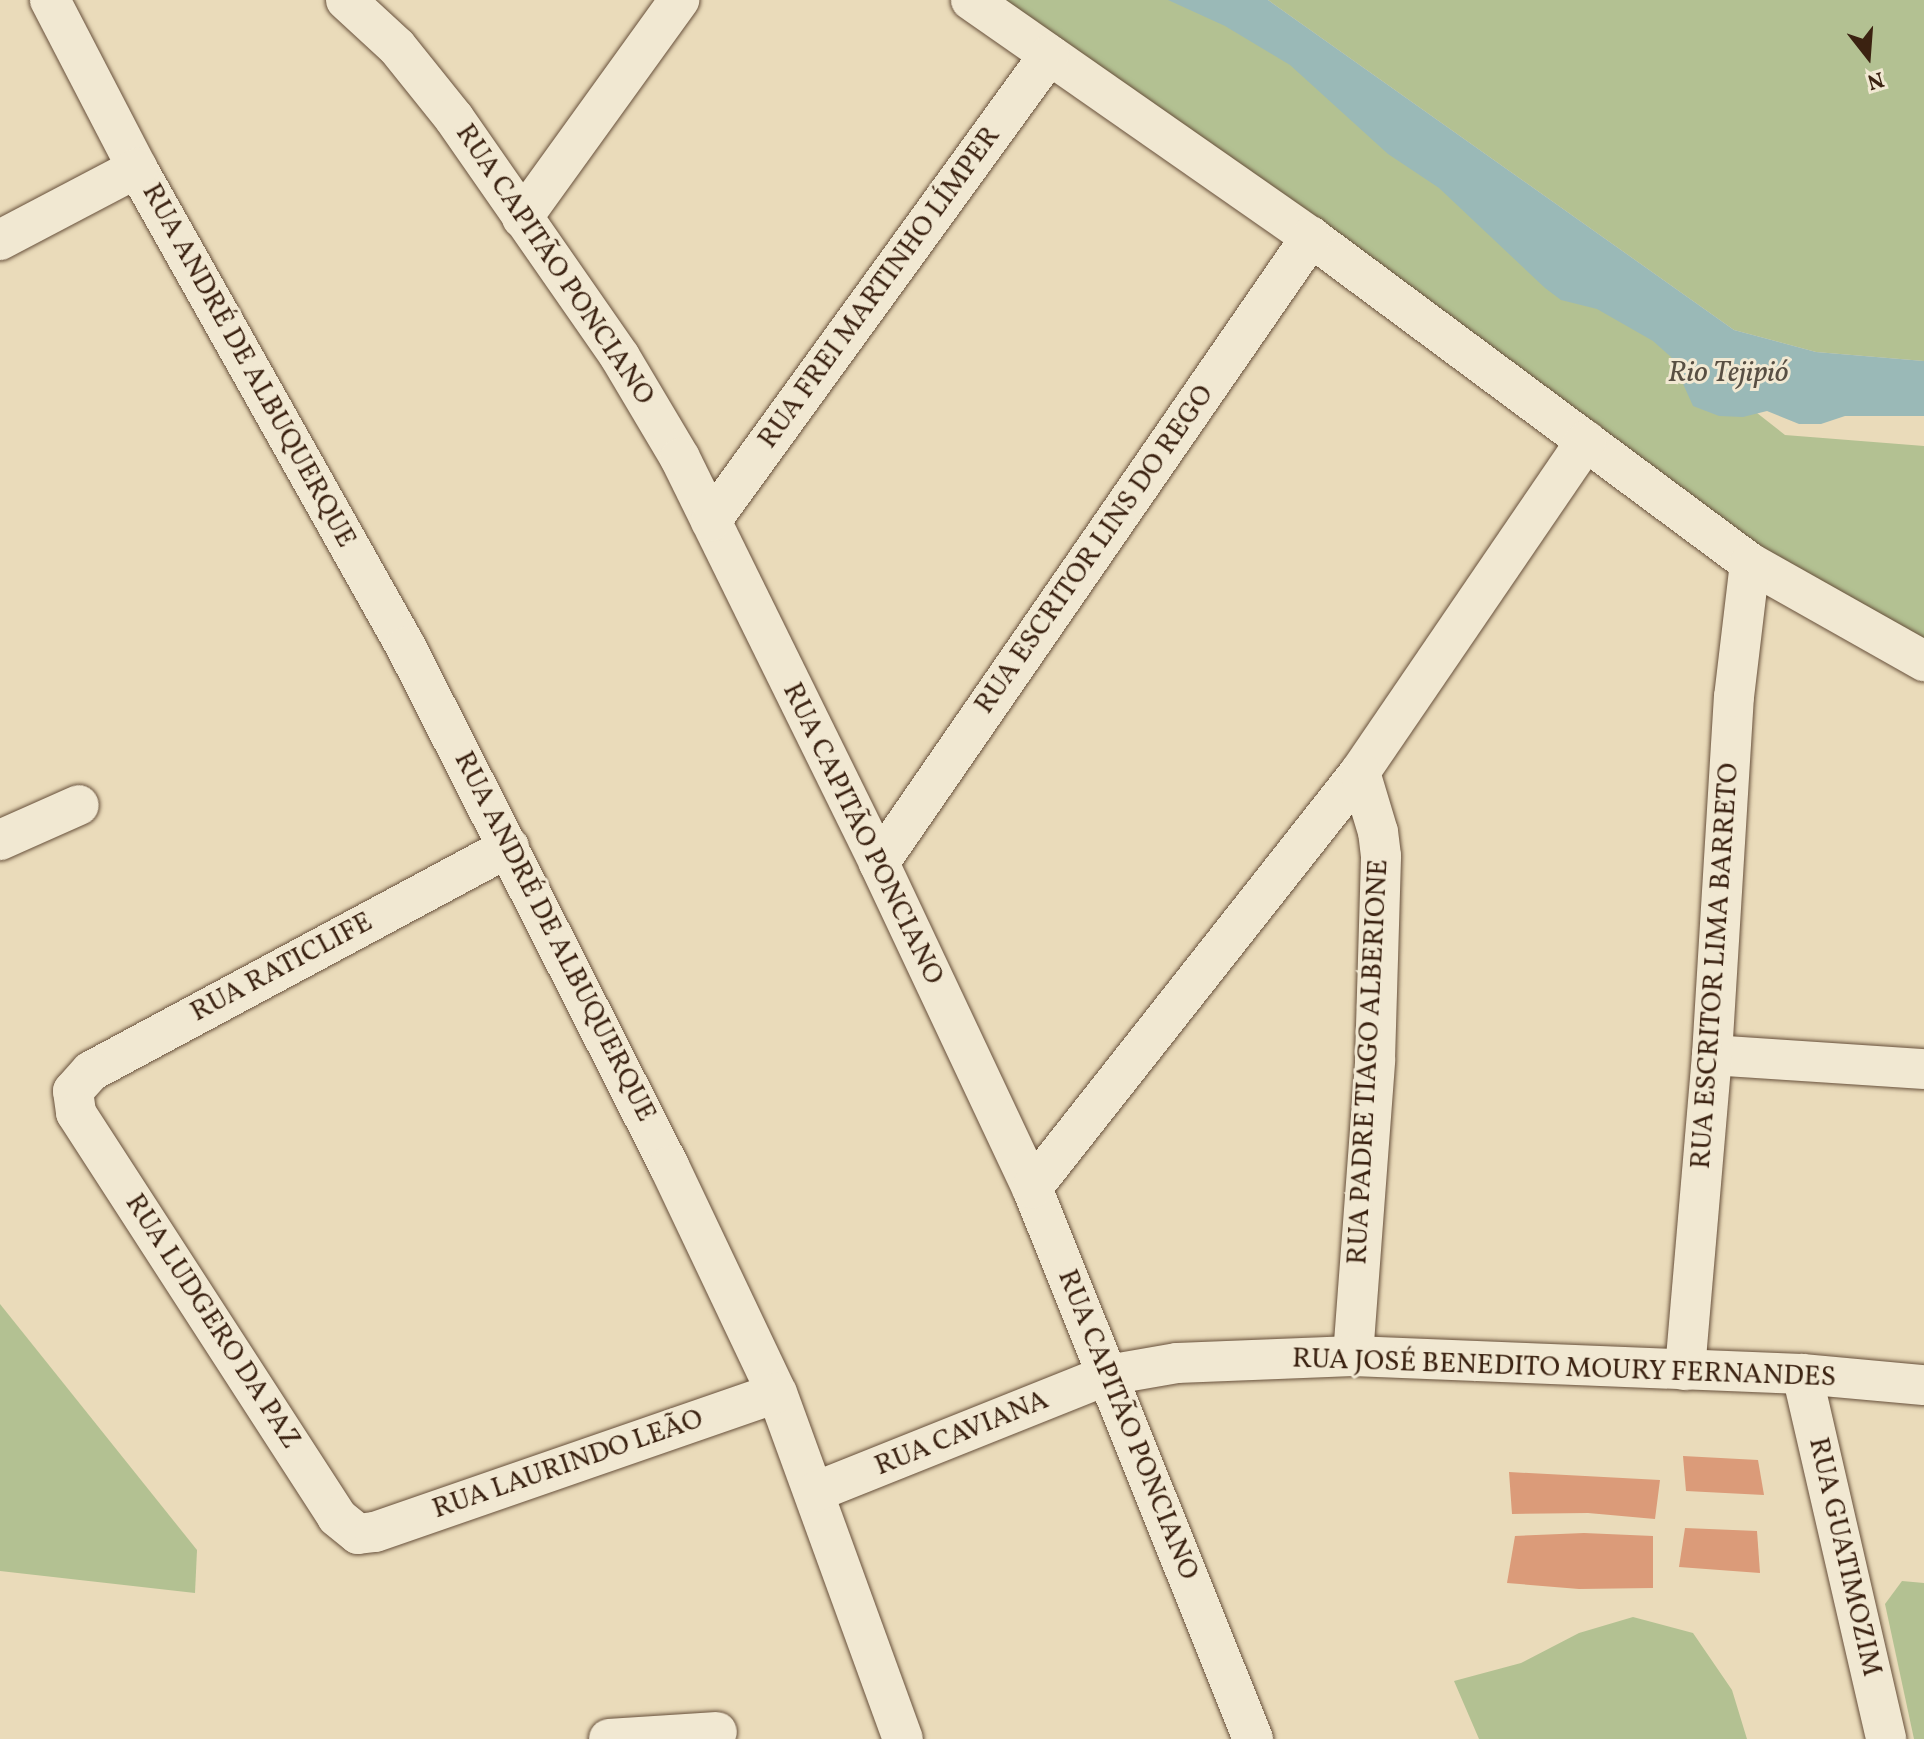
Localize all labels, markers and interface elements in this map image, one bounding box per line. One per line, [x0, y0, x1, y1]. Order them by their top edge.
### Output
north arrow [1828, 16, 1908, 96]
text: N [1863, 62, 1887, 97]
street label: RUA CAPITÃO PONCIANO [447, 118, 661, 412]
street label: RUA FREI MARTINHO LÍMPER [752, 120, 1008, 456]
street label: RUA ANDRÉ DE ALBUQUERQUE [134, 178, 362, 554]
water label: Rio Tejipió [1668, 355, 1788, 391]
street label: RUA ESCRITOR LINS DO REGO [968, 379, 1222, 721]
street label: RUA CAPITÃO PONCIANO [774, 678, 950, 990]
street label: RUA ANDRÉ DE ALBUQUERQUE [446, 746, 662, 1128]
street label: RUA ESCRITOR LIMA BARRETO [1685, 762, 1747, 1170]
street label: RUA PADRE TIAGO ALBERIONE [1342, 858, 1396, 1266]
street label: RUA RATICLIFE [185, 906, 379, 1030]
street label: RUA LUDGERO DA PAZ [117, 1188, 307, 1456]
street label: RUA CAPITÃO PONCIANO [1049, 1265, 1205, 1585]
street label: RUA JOSÉ BENEDITO MOURY FERNANDES [1291, 1343, 1837, 1395]
street label: RUA CAVIANA [870, 1384, 1054, 1484]
street label: RUA LAURINDO LEÃO [428, 1403, 708, 1527]
street label: RUA GUATIMOZIM [1800, 1434, 1888, 1680]

